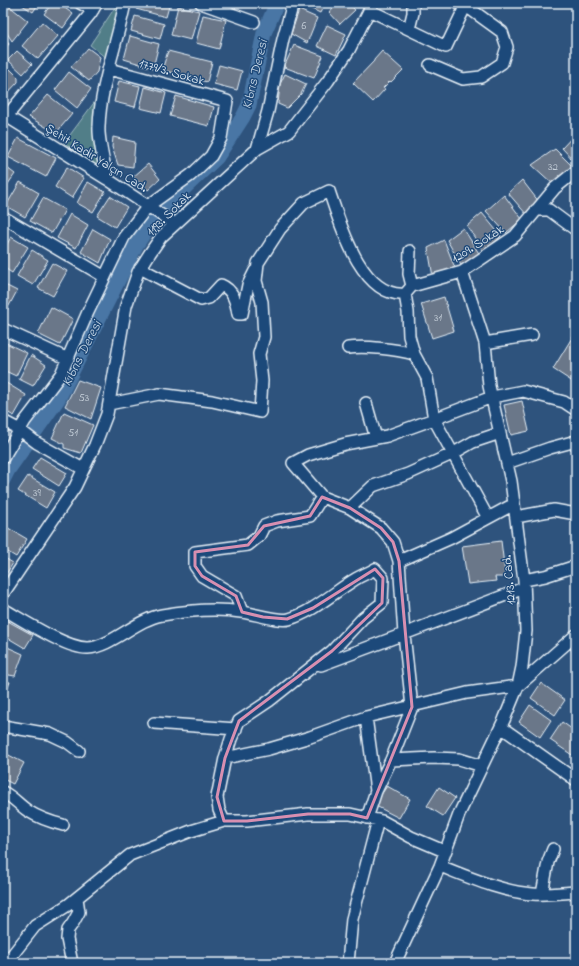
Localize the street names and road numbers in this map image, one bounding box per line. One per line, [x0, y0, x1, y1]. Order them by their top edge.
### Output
street label: 1779/3. Sokak [137, 54, 207, 91]
street label: Şehit Kadir Yalçın Cad. [41, 119, 151, 198]
street label: 1193. Sokak [142, 187, 196, 241]
street label: 1209. Sokak [448, 220, 508, 268]
street label: 1213. Cad. [498, 554, 521, 606]

